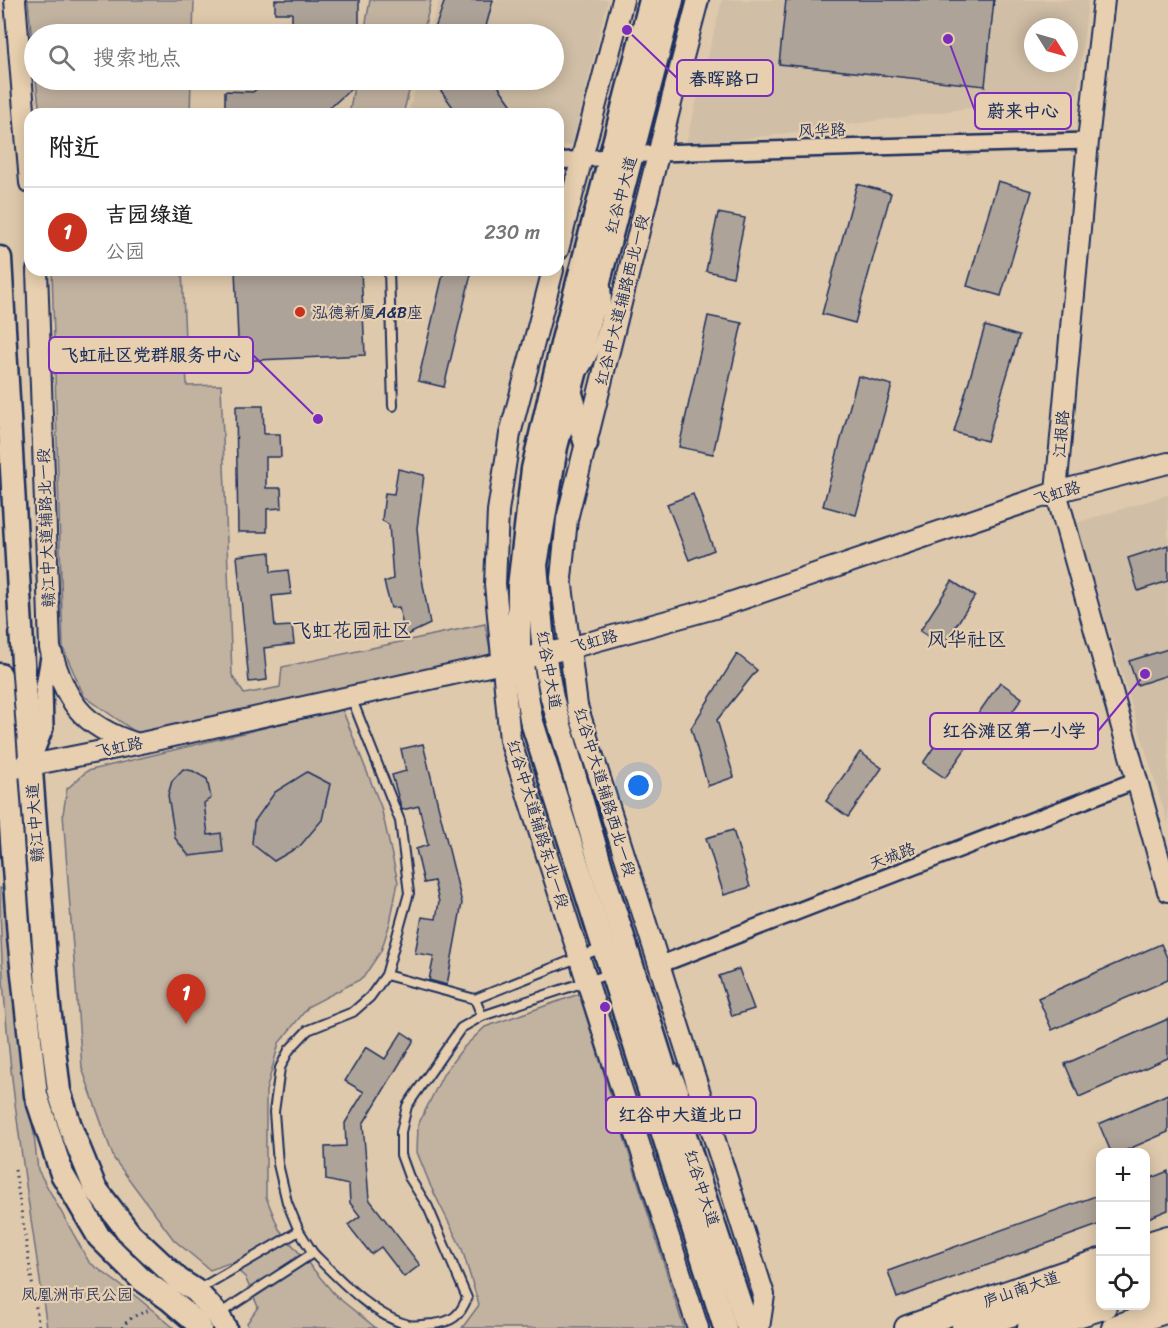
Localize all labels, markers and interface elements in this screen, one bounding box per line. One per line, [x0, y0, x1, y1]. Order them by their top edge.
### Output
north arrow [1024, 18, 1078, 72]
search box [24, 24, 564, 90]
text: 搜索地点 [93, 38, 181, 77]
icon: search [45, 41, 78, 74]
callout: 春晖路口 [677, 60, 773, 96]
text: 春晖路口 [689, 63, 761, 95]
callout: 蔚来中心 [975, 93, 1071, 129]
text: 蔚来中心 [987, 95, 1059, 127]
street label: 风华路 [798, 115, 846, 145]
text: 附近 [48, 124, 100, 170]
street label: 红谷中大道 [597, 153, 645, 237]
text: 吉园绿道 [105, 195, 193, 234]
street label: 红谷中大道辅路西北一段 [587, 211, 657, 389]
text: 1 [63, 215, 72, 250]
text: 230 m [484, 215, 540, 250]
text: 公园 [105, 234, 145, 269]
place label: 泓德新厦A&B座 [312, 298, 423, 327]
marker: 泓德新厦A&B座 [293, 305, 307, 319]
callout: 飞虹社区党群服务中心 [49, 337, 253, 373]
text: 飞虹社区党群服务中心 [61, 339, 241, 371]
street label: 江报路 [1044, 409, 1078, 459]
street label: 赣江中大道辅路北一段 [29, 448, 63, 608]
street label: 飞虹路 [1030, 472, 1084, 514]
district label: 飞虹花园社区 [292, 613, 412, 648]
street label: 飞虹路 [567, 621, 621, 661]
district label: 风华社区 [927, 622, 1007, 657]
street label: 红谷中大道 [528, 628, 570, 712]
street label: 红谷中大道辅路西北一段 [565, 704, 645, 880]
callout: 红谷滩区第一小学 [930, 713, 1098, 749]
text: 红谷滩区第一小学 [942, 715, 1086, 747]
street label: 飞虹路 [93, 728, 145, 766]
street label: 红谷中大道辅路东北一段 [498, 736, 578, 912]
your location [624, 771, 653, 800]
street label: 赣江中大道 [18, 782, 52, 864]
street label: 天城路 [864, 834, 920, 878]
pin: 1 [166, 974, 206, 1024]
callout: 红谷中大道北口 [606, 1097, 756, 1133]
text: 红谷中大道北口 [618, 1099, 744, 1131]
street label: 红谷中大道 [676, 1145, 728, 1231]
map controls [1096, 1148, 1150, 1310]
button: + [1096, 1148, 1150, 1202]
button: − [1096, 1202, 1150, 1256]
button: locate [1096, 1256, 1150, 1310]
street label: 庐山南大道 [978, 1262, 1064, 1316]
park label: 凤凰洲市民公园 [21, 1280, 133, 1309]

